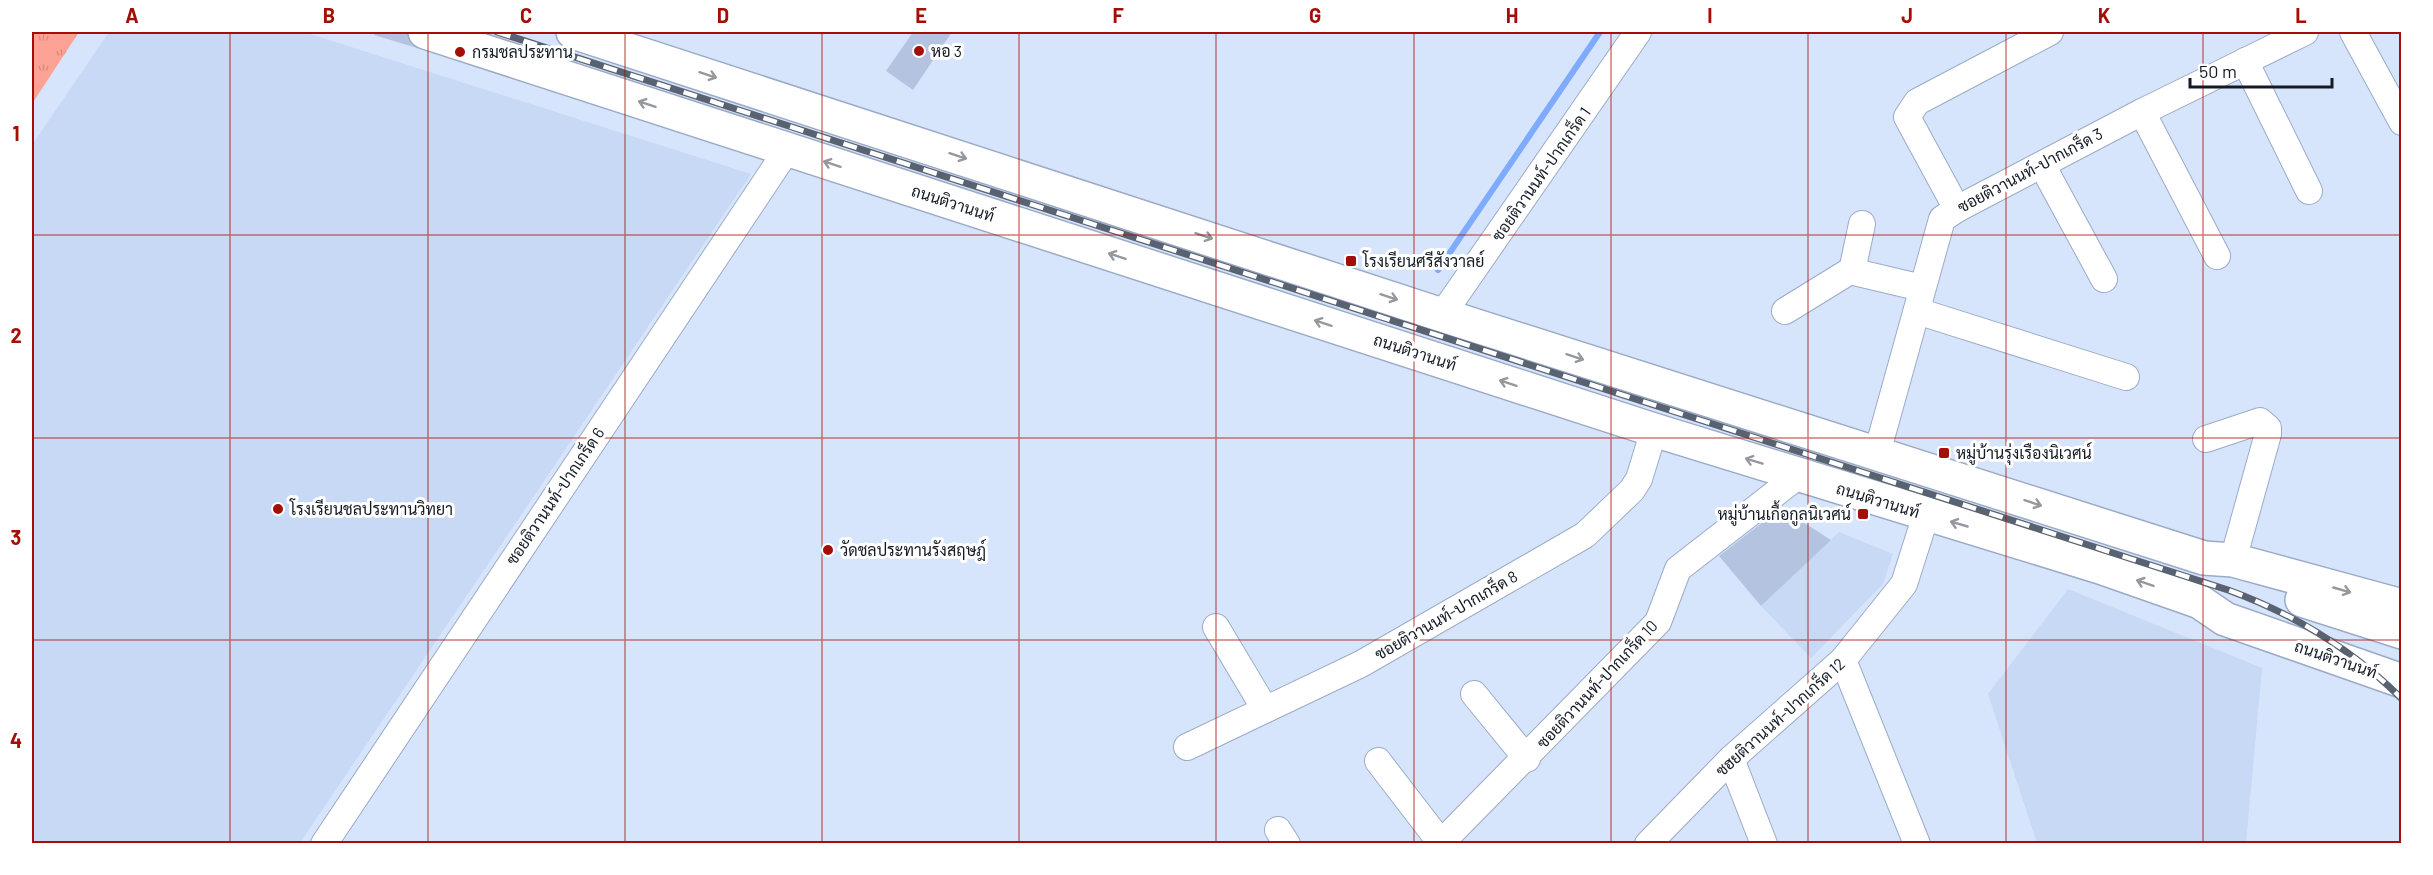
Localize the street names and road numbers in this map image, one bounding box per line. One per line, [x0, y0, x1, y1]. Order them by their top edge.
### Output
street label: ซอยติวานนท์-ปากเกร็ด 1 [1485, 101, 1594, 244]
street label: ซอยติวานนท์-ปากเกร็ด 3 [1953, 121, 2106, 216]
street label: ถนนติวานนท์ [909, 178, 998, 225]
street label: ถนนติวานนท์ [1371, 327, 1460, 374]
street label: ซอยติวานนท์-ปากเกร็ด 6 [499, 422, 608, 568]
street label: ถนนติวานนท์ [1834, 476, 1923, 521]
street label: ซอยติวานนท์-ปากเกร็ด 8 [1370, 563, 1520, 663]
street label: ซอยติวานนท์-ปากเกร็ด 10 [1530, 614, 1661, 752]
street label: ถนนติวานนท์ [2292, 634, 2381, 682]
street label: ซฮยติวานนท์-ปากเกร็ด 12 [1709, 651, 1848, 780]

